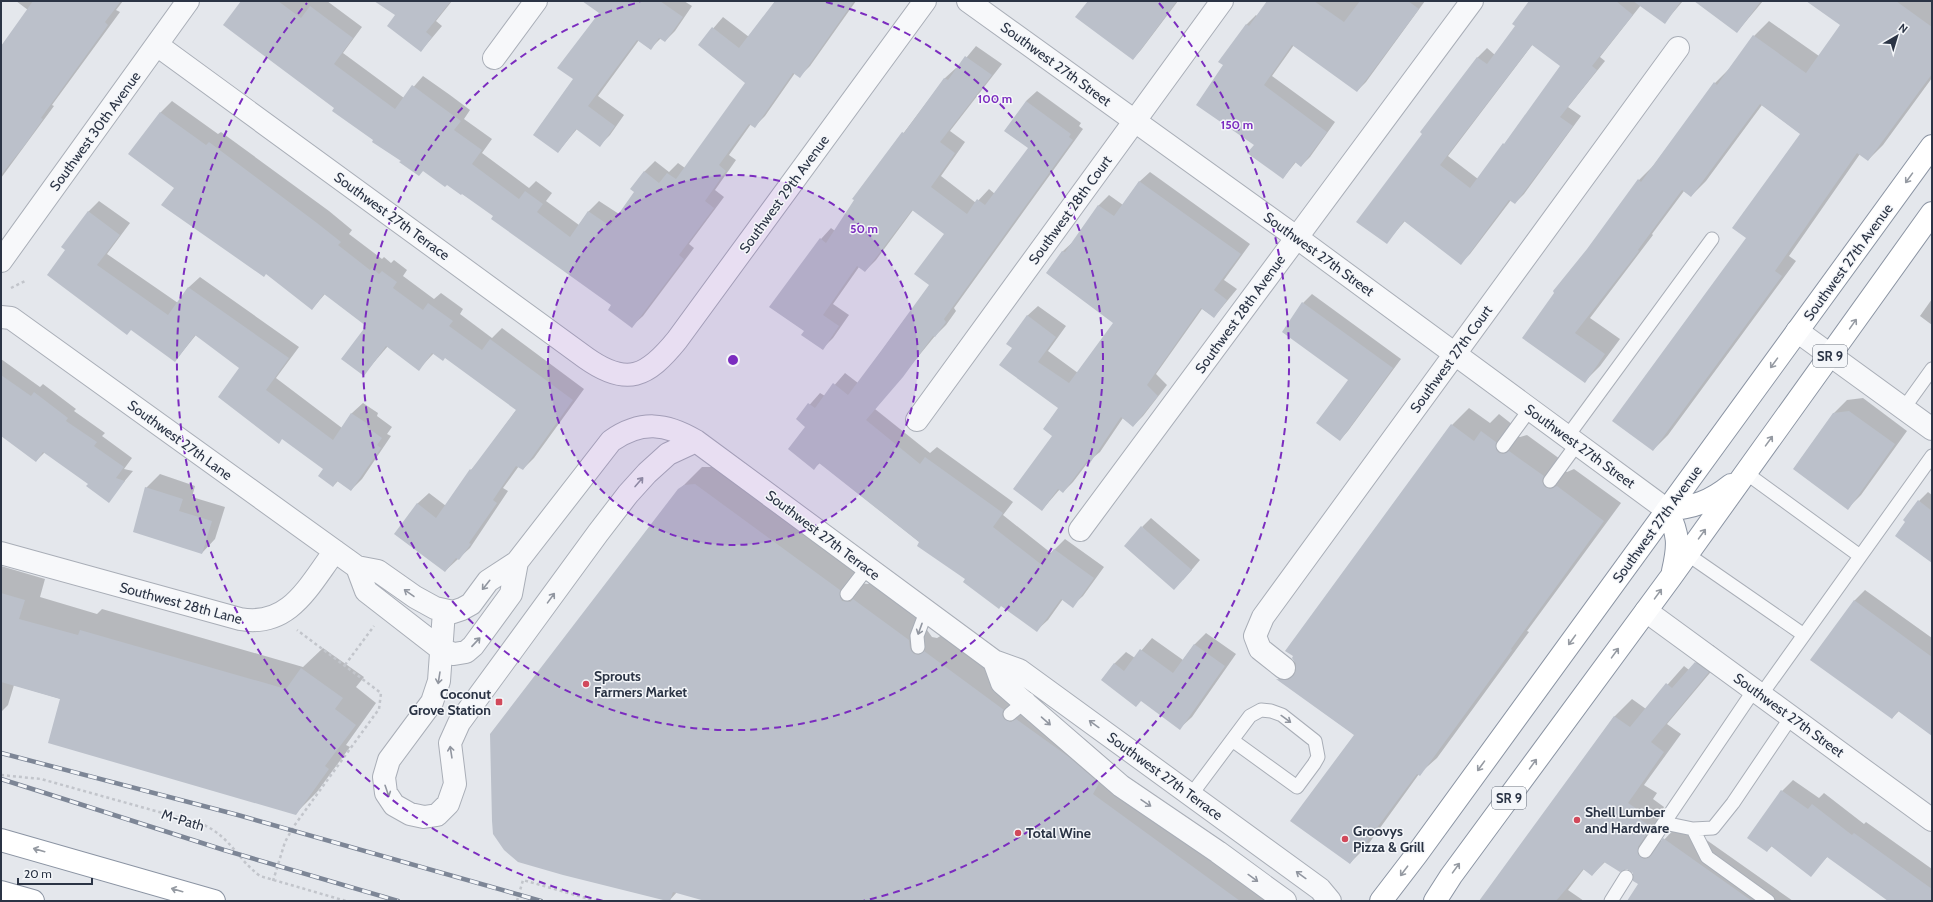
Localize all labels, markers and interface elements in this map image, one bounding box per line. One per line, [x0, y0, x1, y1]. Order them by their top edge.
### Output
north arrow [1877, 16, 1917, 56]
street label: Southwest 27th Street [997, 18, 1115, 110]
text: N [1896, 20, 1911, 36]
street label: Southwest 30th Avenue [46, 68, 144, 194]
text: 100 m [978, 91, 1012, 106]
text: 150 m [1221, 117, 1253, 132]
street label: Southwest 29th Avenue [735, 131, 833, 257]
street label: Southwest 28th Court [1024, 152, 1116, 268]
street label: Southwest 27th Terrace [331, 168, 453, 264]
one-way arrow [1905, 172, 1913, 183]
street label: Southwest 27th Avenue [1799, 200, 1897, 324]
street label: Southwest 27th Street [1260, 208, 1378, 300]
text: 50 m [850, 221, 878, 236]
street label: Southwest 28th Avenue [1191, 251, 1289, 377]
street label: Southwest 27th Court [1406, 301, 1496, 416]
one-way arrow [1849, 319, 1857, 330]
road number: SR 9 [1813, 345, 1847, 367]
centre of rings [726, 353, 740, 367]
one-way arrow [1770, 357, 1778, 368]
street label: Southwest 27th Lane [124, 396, 236, 484]
street label: Southwest 27th Street [1521, 400, 1639, 492]
one-way arrow [1765, 436, 1773, 447]
street label: Southwest 27th Avenue [1608, 462, 1706, 586]
one-way arrow [634, 477, 644, 487]
street label: Southwest 27th Terrace [762, 486, 884, 584]
one-way arrow [1698, 528, 1706, 539]
street label: Southwest 28th Lane [118, 578, 244, 628]
one-way arrow [482, 580, 491, 590]
one-way arrow [1654, 588, 1662, 599]
one-way arrow [404, 589, 415, 597]
one-way arrow [547, 592, 556, 603]
one-way arrow [916, 623, 924, 635]
one-way arrow [1568, 635, 1577, 646]
one-way arrow [471, 637, 481, 647]
one-way arrow [1611, 647, 1619, 658]
place label: Sprouts Farmers Market [594, 667, 687, 701]
street label: Southwest 27th Street [1730, 669, 1848, 761]
one-way arrow [435, 671, 443, 684]
marker: Sprouts Farmers Market [581, 679, 591, 689]
place label: Coconut Grove Station [409, 685, 491, 719]
marker: Coconut Grove Station [494, 697, 504, 707]
one-way arrow [1280, 715, 1291, 723]
one-way arrow [1041, 716, 1051, 726]
one-way arrow [1089, 720, 1100, 729]
street label: Southwest 27th Terrace [1104, 728, 1226, 824]
one-way arrow [447, 746, 455, 759]
one-way arrow [1529, 758, 1538, 769]
one-way arrow [1477, 761, 1485, 772]
one-way arrow [384, 785, 392, 797]
road number: SR 9 [1492, 787, 1526, 809]
one-way arrow [1141, 799, 1152, 807]
place label: Shell Lumber and Hardware [1585, 803, 1669, 837]
street label: M-Path [159, 805, 207, 835]
marker: Shell Lumber and Hardware [1572, 815, 1582, 825]
place label: Groovys Pizza & Grill [1353, 822, 1425, 856]
place label: Total Wine [1026, 824, 1091, 842]
marker: Total Wine [1013, 828, 1023, 838]
marker: Groovys Pizza & Grill [1340, 834, 1350, 844]
one-way arrow [32, 846, 45, 853]
scale bar [18, 860, 92, 886]
one-way arrow [1452, 863, 1461, 874]
text: 20 m [24, 866, 52, 881]
one-way arrow [1400, 866, 1408, 877]
one-way arrow [1296, 871, 1307, 880]
one-way arrow [1247, 873, 1258, 882]
one-way arrow [171, 886, 184, 893]

